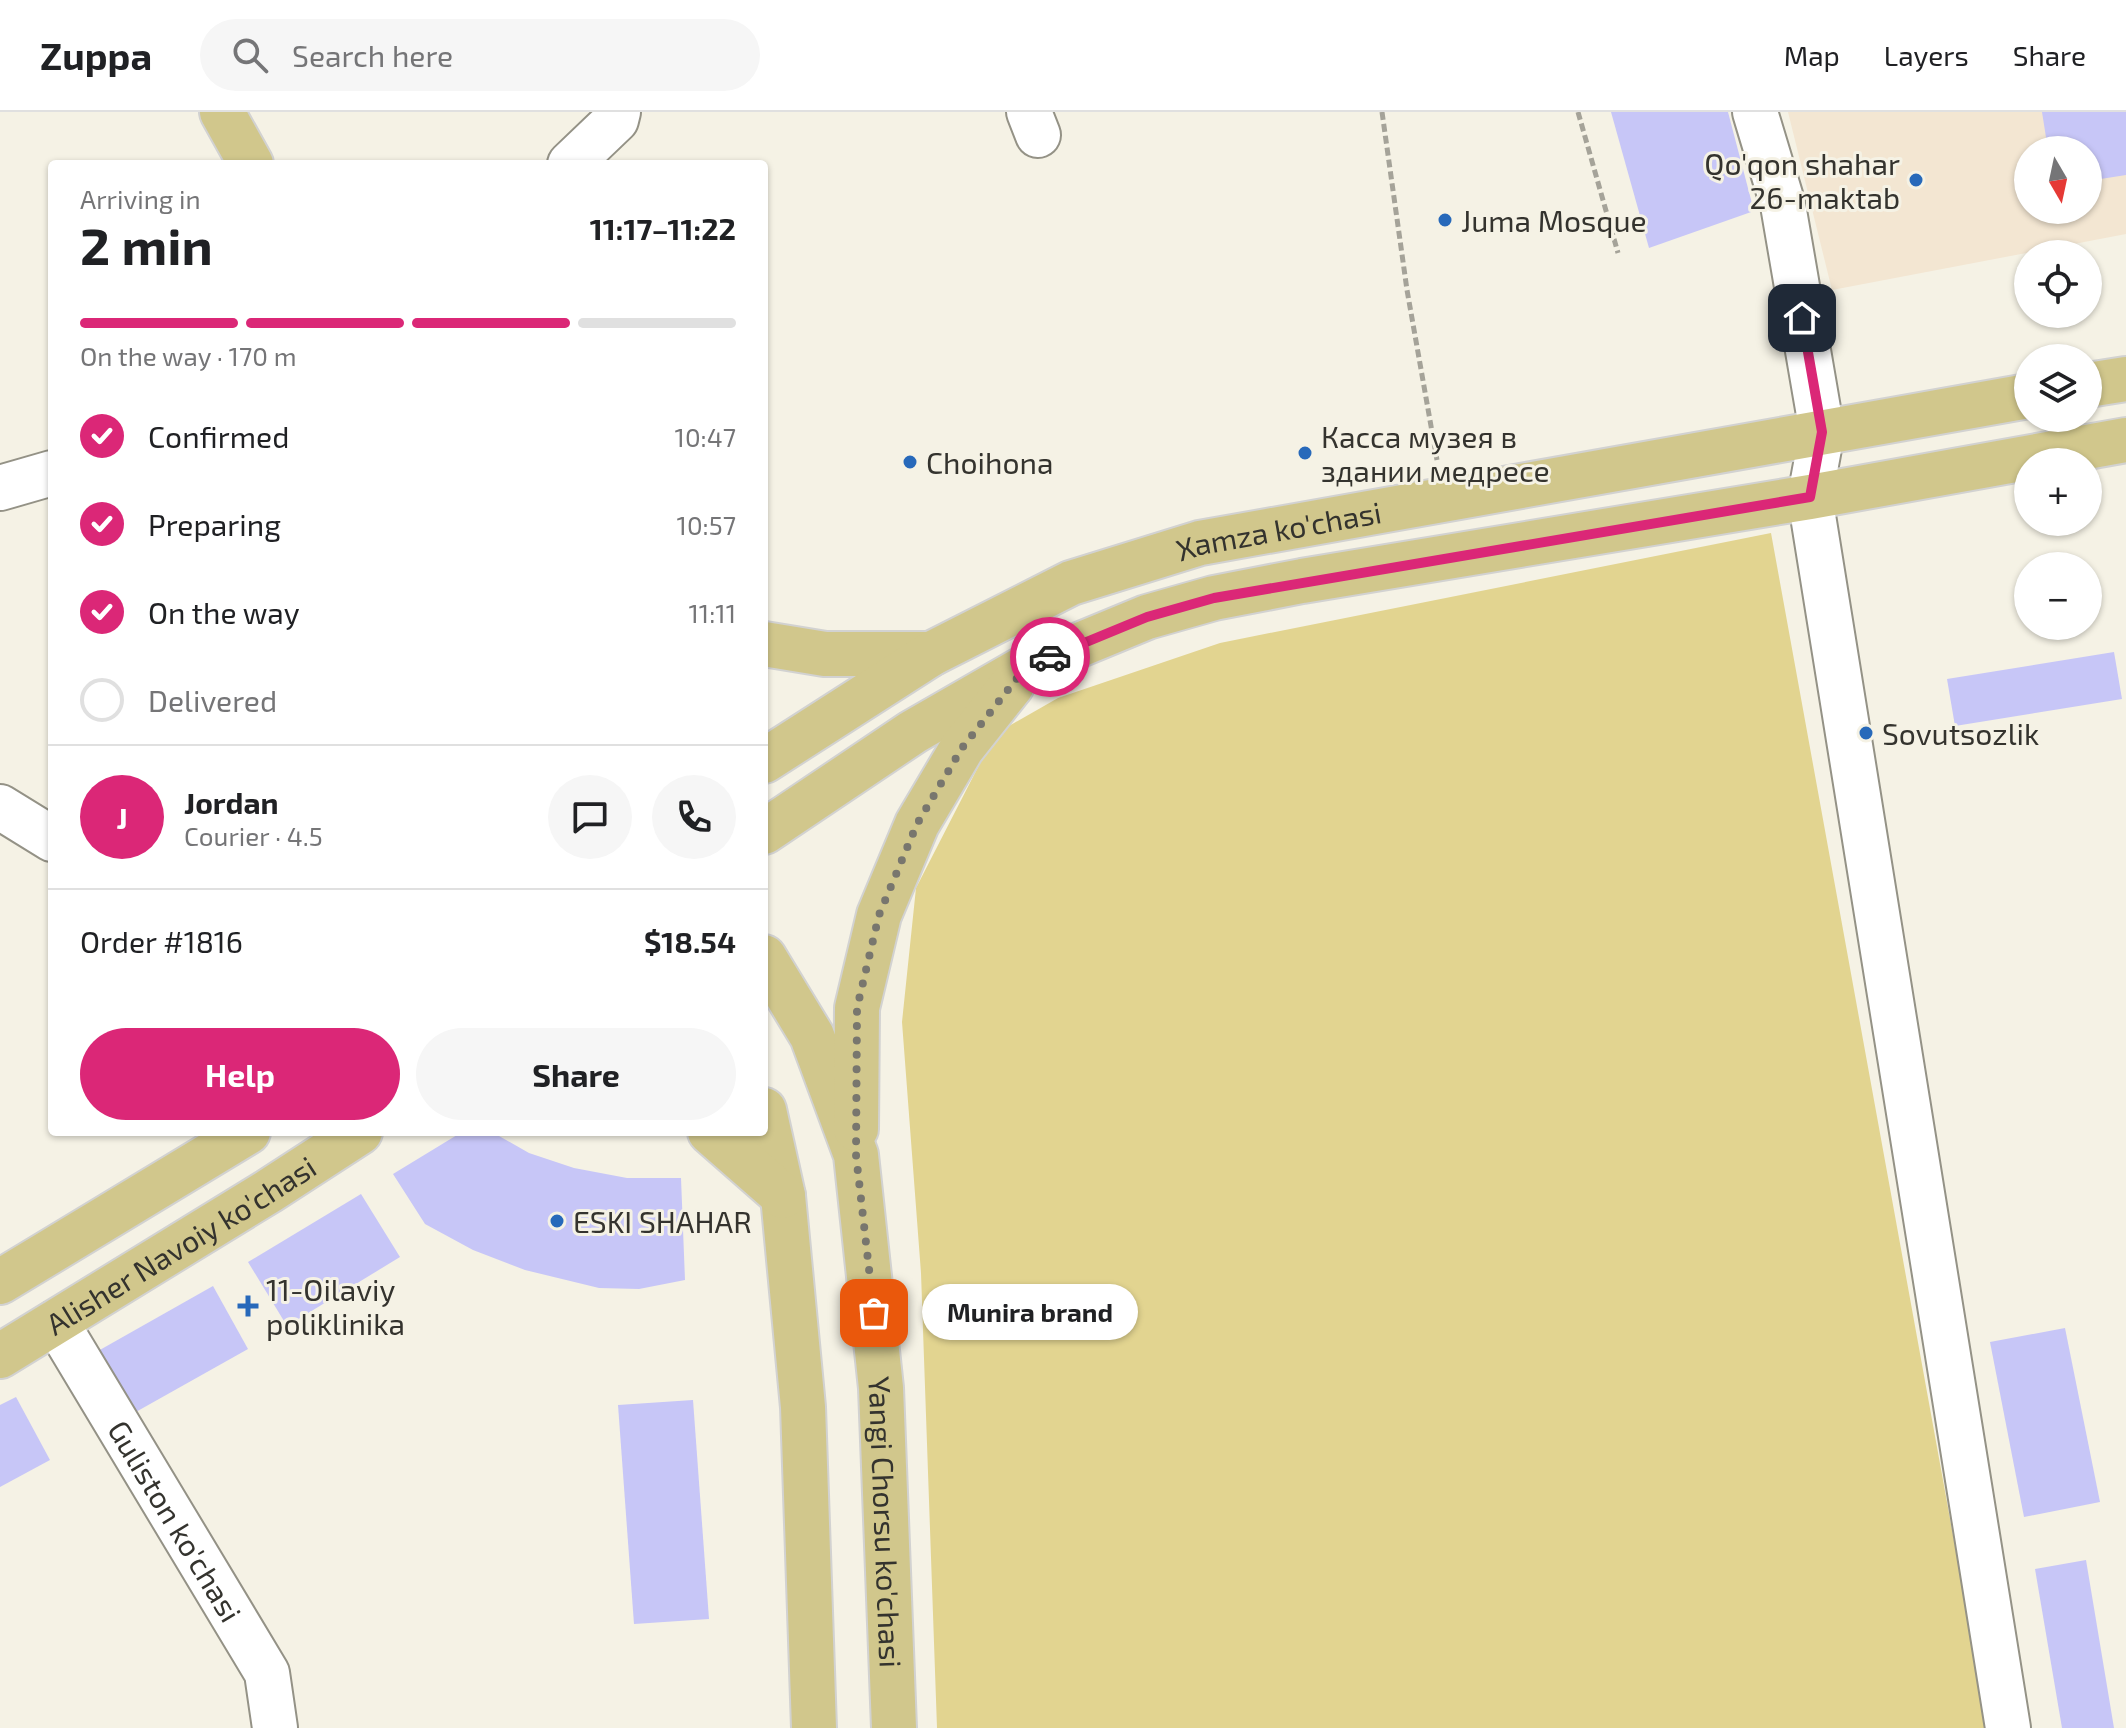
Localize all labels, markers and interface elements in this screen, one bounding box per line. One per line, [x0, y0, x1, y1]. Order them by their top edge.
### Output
search box [200, 19, 760, 91]
text: Zuppa [40, 32, 152, 78]
icon: search [228, 33, 272, 77]
text: Search here [292, 37, 453, 73]
text: Map [1784, 38, 1840, 72]
text: Layers [1884, 38, 1969, 72]
text: Share [2013, 38, 2086, 72]
north arrow [2014, 136, 2102, 224]
map controls [2014, 136, 2102, 640]
place label: Qo'qon shahar 26-maktab [1704, 145, 1900, 215]
marker: Qo'qon shahar 26-maktab [1907, 171, 1925, 189]
text: Arriving in [80, 183, 201, 214]
place label: Juma Mosque [1461, 202, 1647, 238]
text: 11:17–11:22 [590, 210, 736, 246]
marker: Juma Mosque [1436, 211, 1454, 229]
text: 2 min [80, 213, 213, 275]
button: locate [2014, 240, 2102, 328]
pin [1768, 284, 1836, 352]
icon: home [1780, 296, 1824, 340]
text: On the way · 170 m [80, 340, 297, 371]
button: layers [2014, 344, 2102, 432]
icon: check [80, 414, 124, 458]
text: Confirmed [148, 418, 289, 454]
place label: Касса музея в здании медресе [1321, 418, 1550, 488]
text: 10:47 [675, 421, 736, 452]
place label: Choihona [926, 444, 1053, 480]
marker: Касса музея в здании медресе [1296, 444, 1314, 462]
button: + [2014, 448, 2102, 536]
marker: Choihona [901, 453, 919, 471]
street label: Xamza ko'chasi [1171, 493, 1384, 567]
icon: check [80, 502, 124, 546]
text: Preparing [148, 506, 281, 542]
text: 10:57 [677, 509, 736, 540]
button: − [2014, 552, 2102, 640]
icon: check [80, 590, 124, 634]
text: On the way [148, 594, 300, 630]
text: 11:11 [688, 597, 736, 628]
courier [1010, 617, 1090, 697]
icon: car [1028, 635, 1072, 679]
text: Delivered [148, 682, 277, 718]
place label: Sovutsozlik [1882, 715, 2039, 751]
marker: Sovutsozlik [1857, 724, 1875, 742]
button: chat [548, 775, 632, 859]
button: phone [652, 775, 736, 859]
text: Jordan [184, 784, 279, 820]
text: J [116, 799, 128, 835]
text: Courier · 4.5 [184, 820, 323, 851]
text: Order #1816 [80, 923, 243, 959]
text: $18.54 [644, 923, 736, 959]
button: Help [80, 1028, 400, 1120]
button: Share [416, 1028, 736, 1120]
street label: Alisher Navoiy ko'chasi [39, 1148, 322, 1342]
place label: ESKI SHAHAR [573, 1203, 752, 1239]
marker: ESKI SHAHAR [548, 1212, 566, 1230]
place label: 11-Oilaviy poliklinika [266, 1271, 405, 1341]
pin [840, 1279, 908, 1347]
callout: Munira brand [922, 1285, 1138, 1341]
icon: bag [852, 1291, 896, 1335]
marker: 11-Oilaviy poliklinika [237, 1295, 259, 1317]
text: Munira brand [947, 1296, 1113, 1327]
street label: Yangi Chorsu ko'chasi [862, 1375, 910, 1668]
street label: Guliston ko'chasi [101, 1414, 250, 1628]

